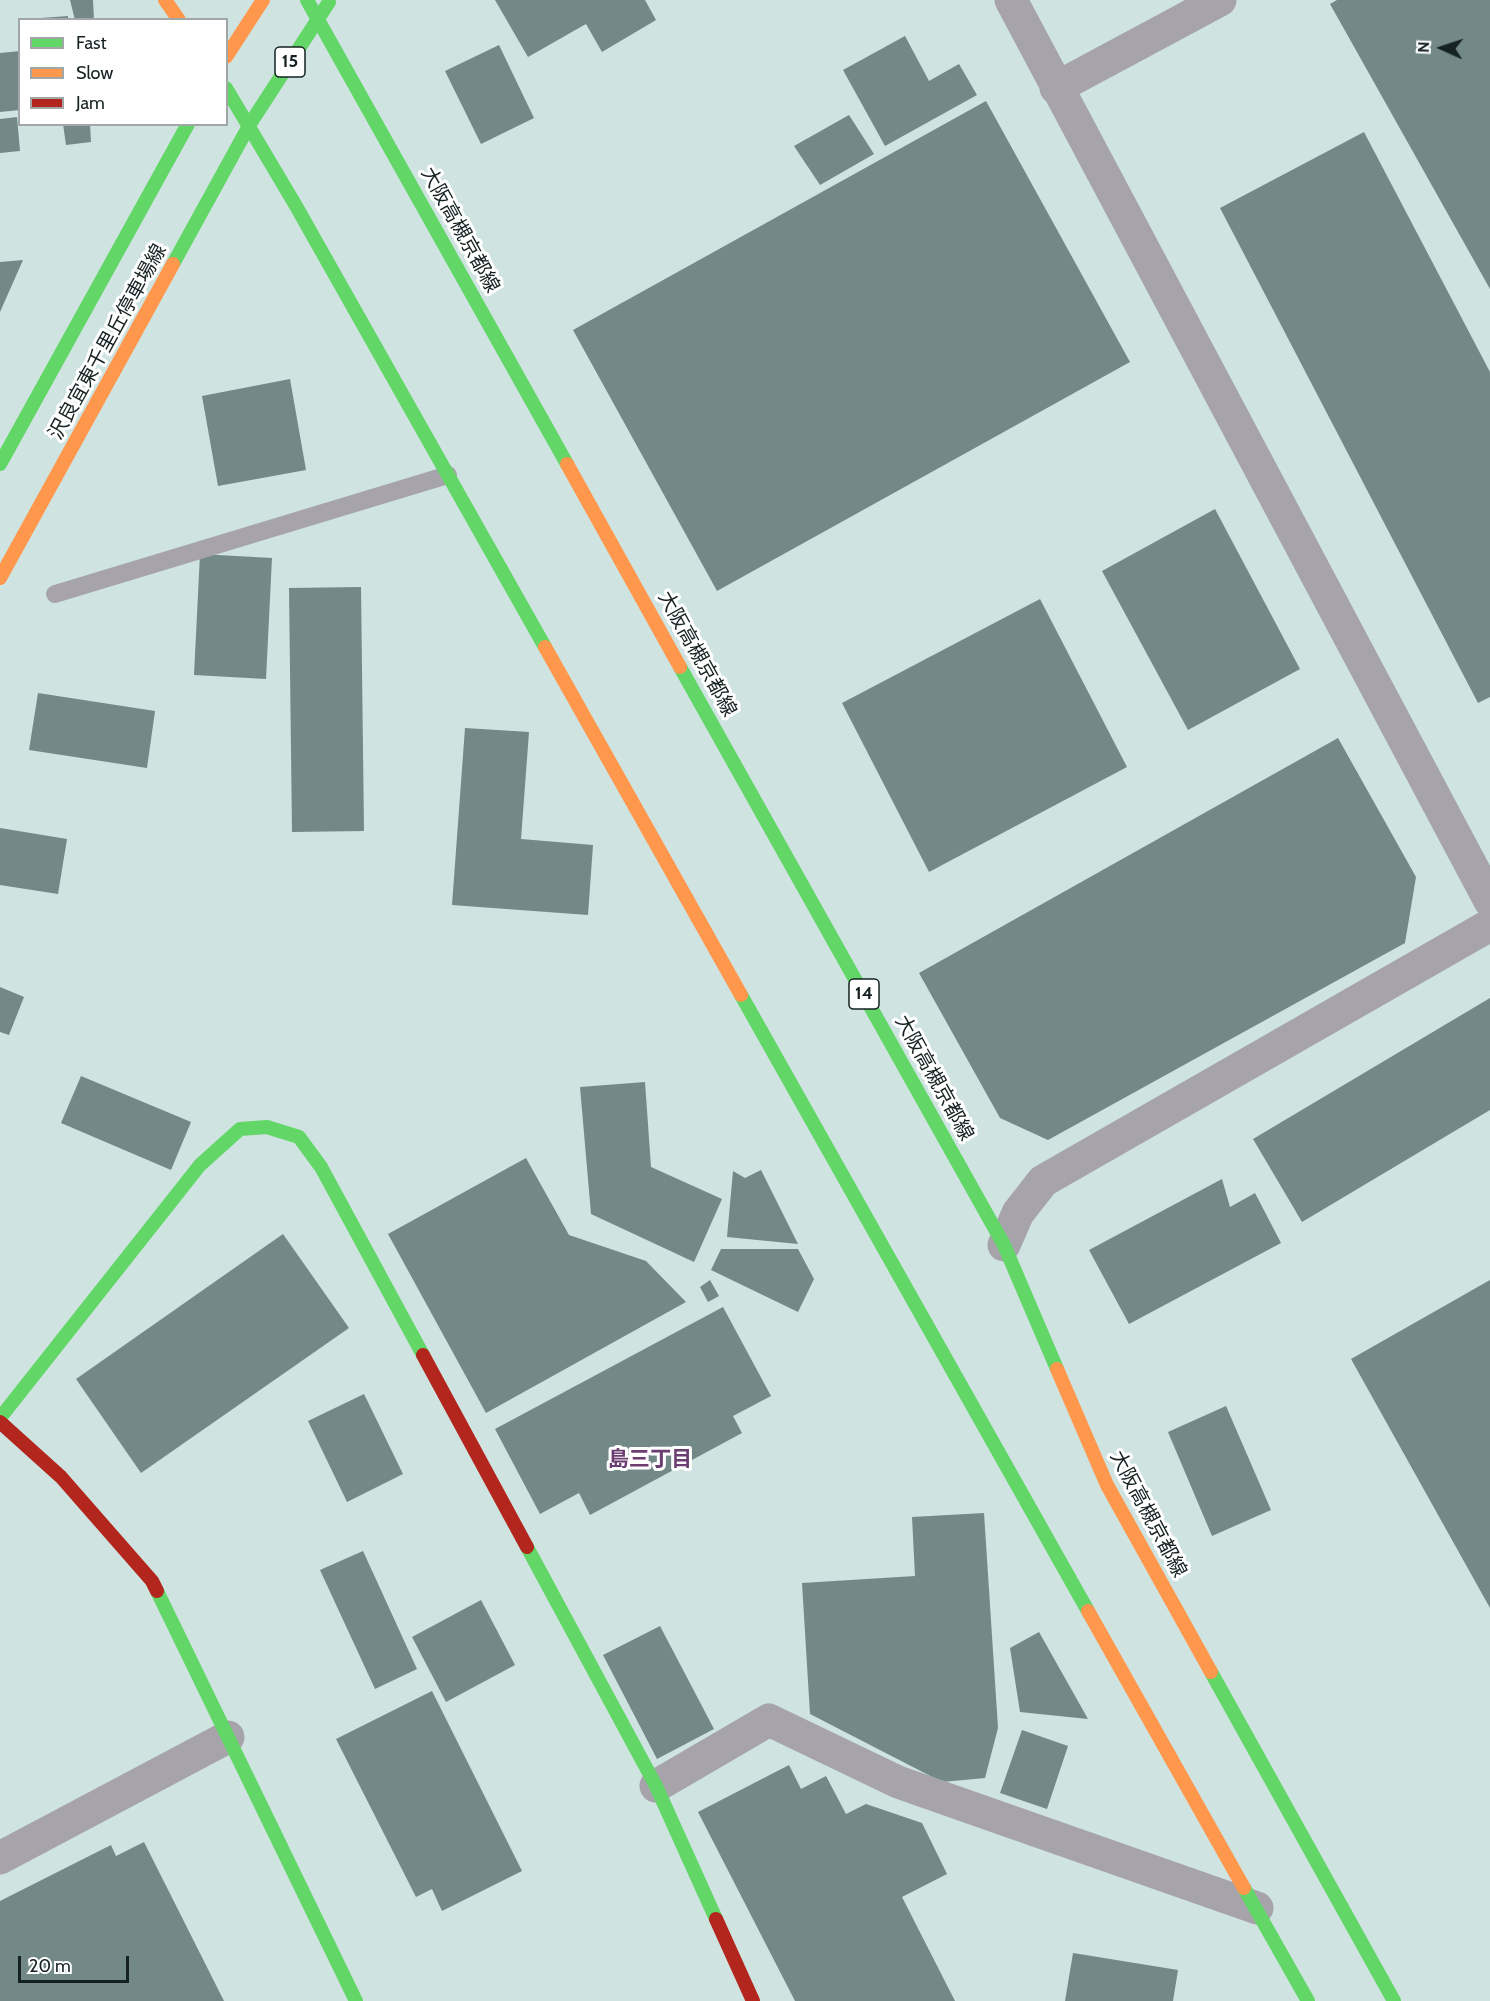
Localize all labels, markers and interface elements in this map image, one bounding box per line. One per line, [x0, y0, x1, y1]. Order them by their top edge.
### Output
legend [18, 18, 228, 126]
north arrow [1412, 18, 1472, 78]
text: Fast [76, 32, 107, 54]
text: N [1414, 41, 1433, 53]
road number: 15 [275, 47, 305, 77]
text: Slow [76, 62, 113, 84]
text: Jam [76, 92, 105, 114]
street label: 大阪高槻京都線 [416, 163, 504, 297]
street label: 沢良宜東千里丘停車場線 [44, 240, 172, 444]
street label: 大阪高槻京都線 [653, 587, 741, 721]
road number: 14 [849, 979, 879, 1009]
street label: 大阪高槻京都線 [890, 1011, 978, 1145]
district label: 島三丁目 [608, 1447, 692, 1473]
street label: 大阪高槻京都線 [1105, 1447, 1191, 1581]
scale bar [21, 1944, 132, 1982]
text: 20 m [29, 1955, 71, 1977]

